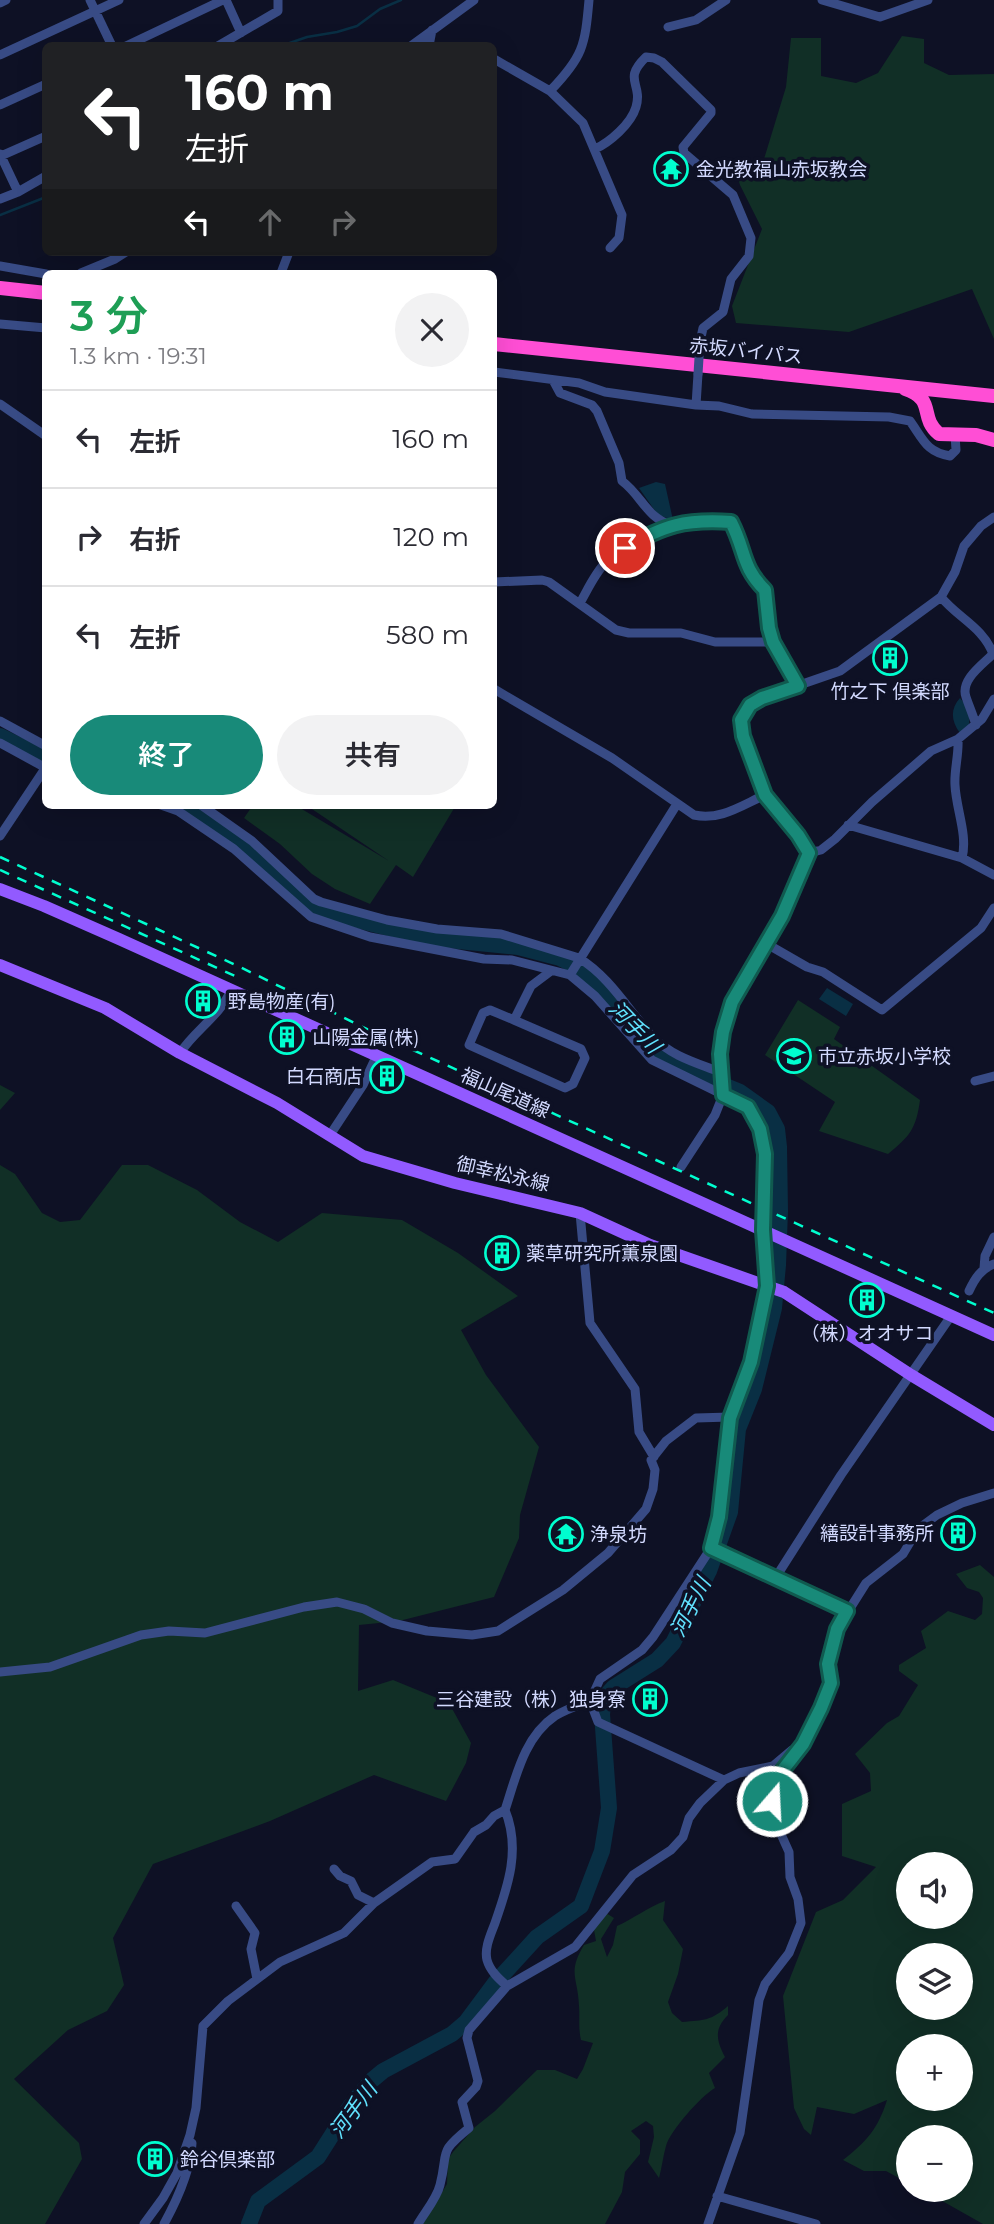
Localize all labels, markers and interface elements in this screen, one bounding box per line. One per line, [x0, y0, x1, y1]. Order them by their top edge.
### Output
text: 160 m [185, 63, 334, 122]
icon: left [70, 70, 161, 161]
text: 左折 [185, 129, 249, 168]
temple icon: 金光教福山赤坂教会 [652, 150, 690, 188]
place label: 金光教福山赤坂教会 [696, 158, 867, 181]
icon: left [178, 203, 216, 241]
icon: ahead [251, 203, 289, 241]
icon: right [324, 203, 362, 241]
text: 3 分 [70, 290, 148, 342]
button: close [395, 293, 469, 367]
street label: 赤坂バイパス [688, 334, 804, 368]
text: 1.3 km · 19:31 [70, 342, 207, 370]
icon: left [70, 420, 108, 458]
text: 160 m [392, 423, 469, 455]
text: 左折 [129, 426, 181, 458]
icon: right [70, 518, 108, 556]
pin [595, 518, 655, 578]
text: 120 m [393, 521, 469, 553]
text: 右折 [129, 524, 181, 556]
icon: arrive [606, 529, 644, 567]
icon: left [70, 616, 108, 654]
text: 580 m [386, 619, 469, 651]
text: 左折 [129, 622, 181, 654]
building icon: 竹之下 倶楽部 [871, 639, 909, 677]
place label: 竹之下 倶楽部 [831, 680, 949, 703]
button: 終了 [70, 715, 263, 795]
button: 共有 [277, 715, 469, 795]
building icon: 野島物産(有) [184, 982, 222, 1020]
place label: 野島物産(有) [228, 990, 336, 1013]
water label: 河手川 [604, 996, 667, 1060]
building icon: 山陽金属(株) [268, 1018, 306, 1056]
place label: 山陽金属(株) [312, 1026, 420, 1049]
school or university icon: 市立赤坂小学校 [775, 1037, 813, 1075]
place label: 市立赤坂小学校 [818, 1045, 951, 1068]
building icon: 白石商店 [368, 1057, 406, 1095]
street label: 福山尾道線 [457, 1063, 553, 1123]
place label: 白石商店 [286, 1065, 362, 1088]
street label: 御幸松永線 [454, 1152, 552, 1196]
building icon: 薬草研究所薫泉園 [483, 1234, 521, 1272]
place label: 薬草研究所薫泉園 [526, 1242, 678, 1265]
building icon: （株）オオサコ [848, 1281, 886, 1319]
place label: （株）オオサコ [800, 1322, 934, 1345]
building icon: 繕設計事務所 [939, 1514, 977, 1552]
temple icon: 浄泉坊 [547, 1515, 585, 1553]
place label: 繕設計事務所 [820, 1522, 934, 1545]
place label: 浄泉坊 [590, 1523, 647, 1546]
water label: 河手川 [665, 1571, 716, 1641]
building icon: 三谷建設（株）独身寮 [631, 1680, 669, 1718]
place label: 三谷建設（株）独身寮 [436, 1688, 626, 1711]
position arrow [735, 1764, 809, 1838]
map controls [896, 1852, 973, 2202]
button: sound [896, 1852, 973, 1929]
button: layers [896, 1943, 973, 2020]
button: + [896, 2034, 973, 2111]
water label: 河手川 [324, 2076, 383, 2143]
button: − [896, 2125, 973, 2202]
building icon: 鈴谷倶楽部 [136, 2140, 174, 2178]
place label: 鈴谷倶楽部 [180, 2148, 275, 2171]

